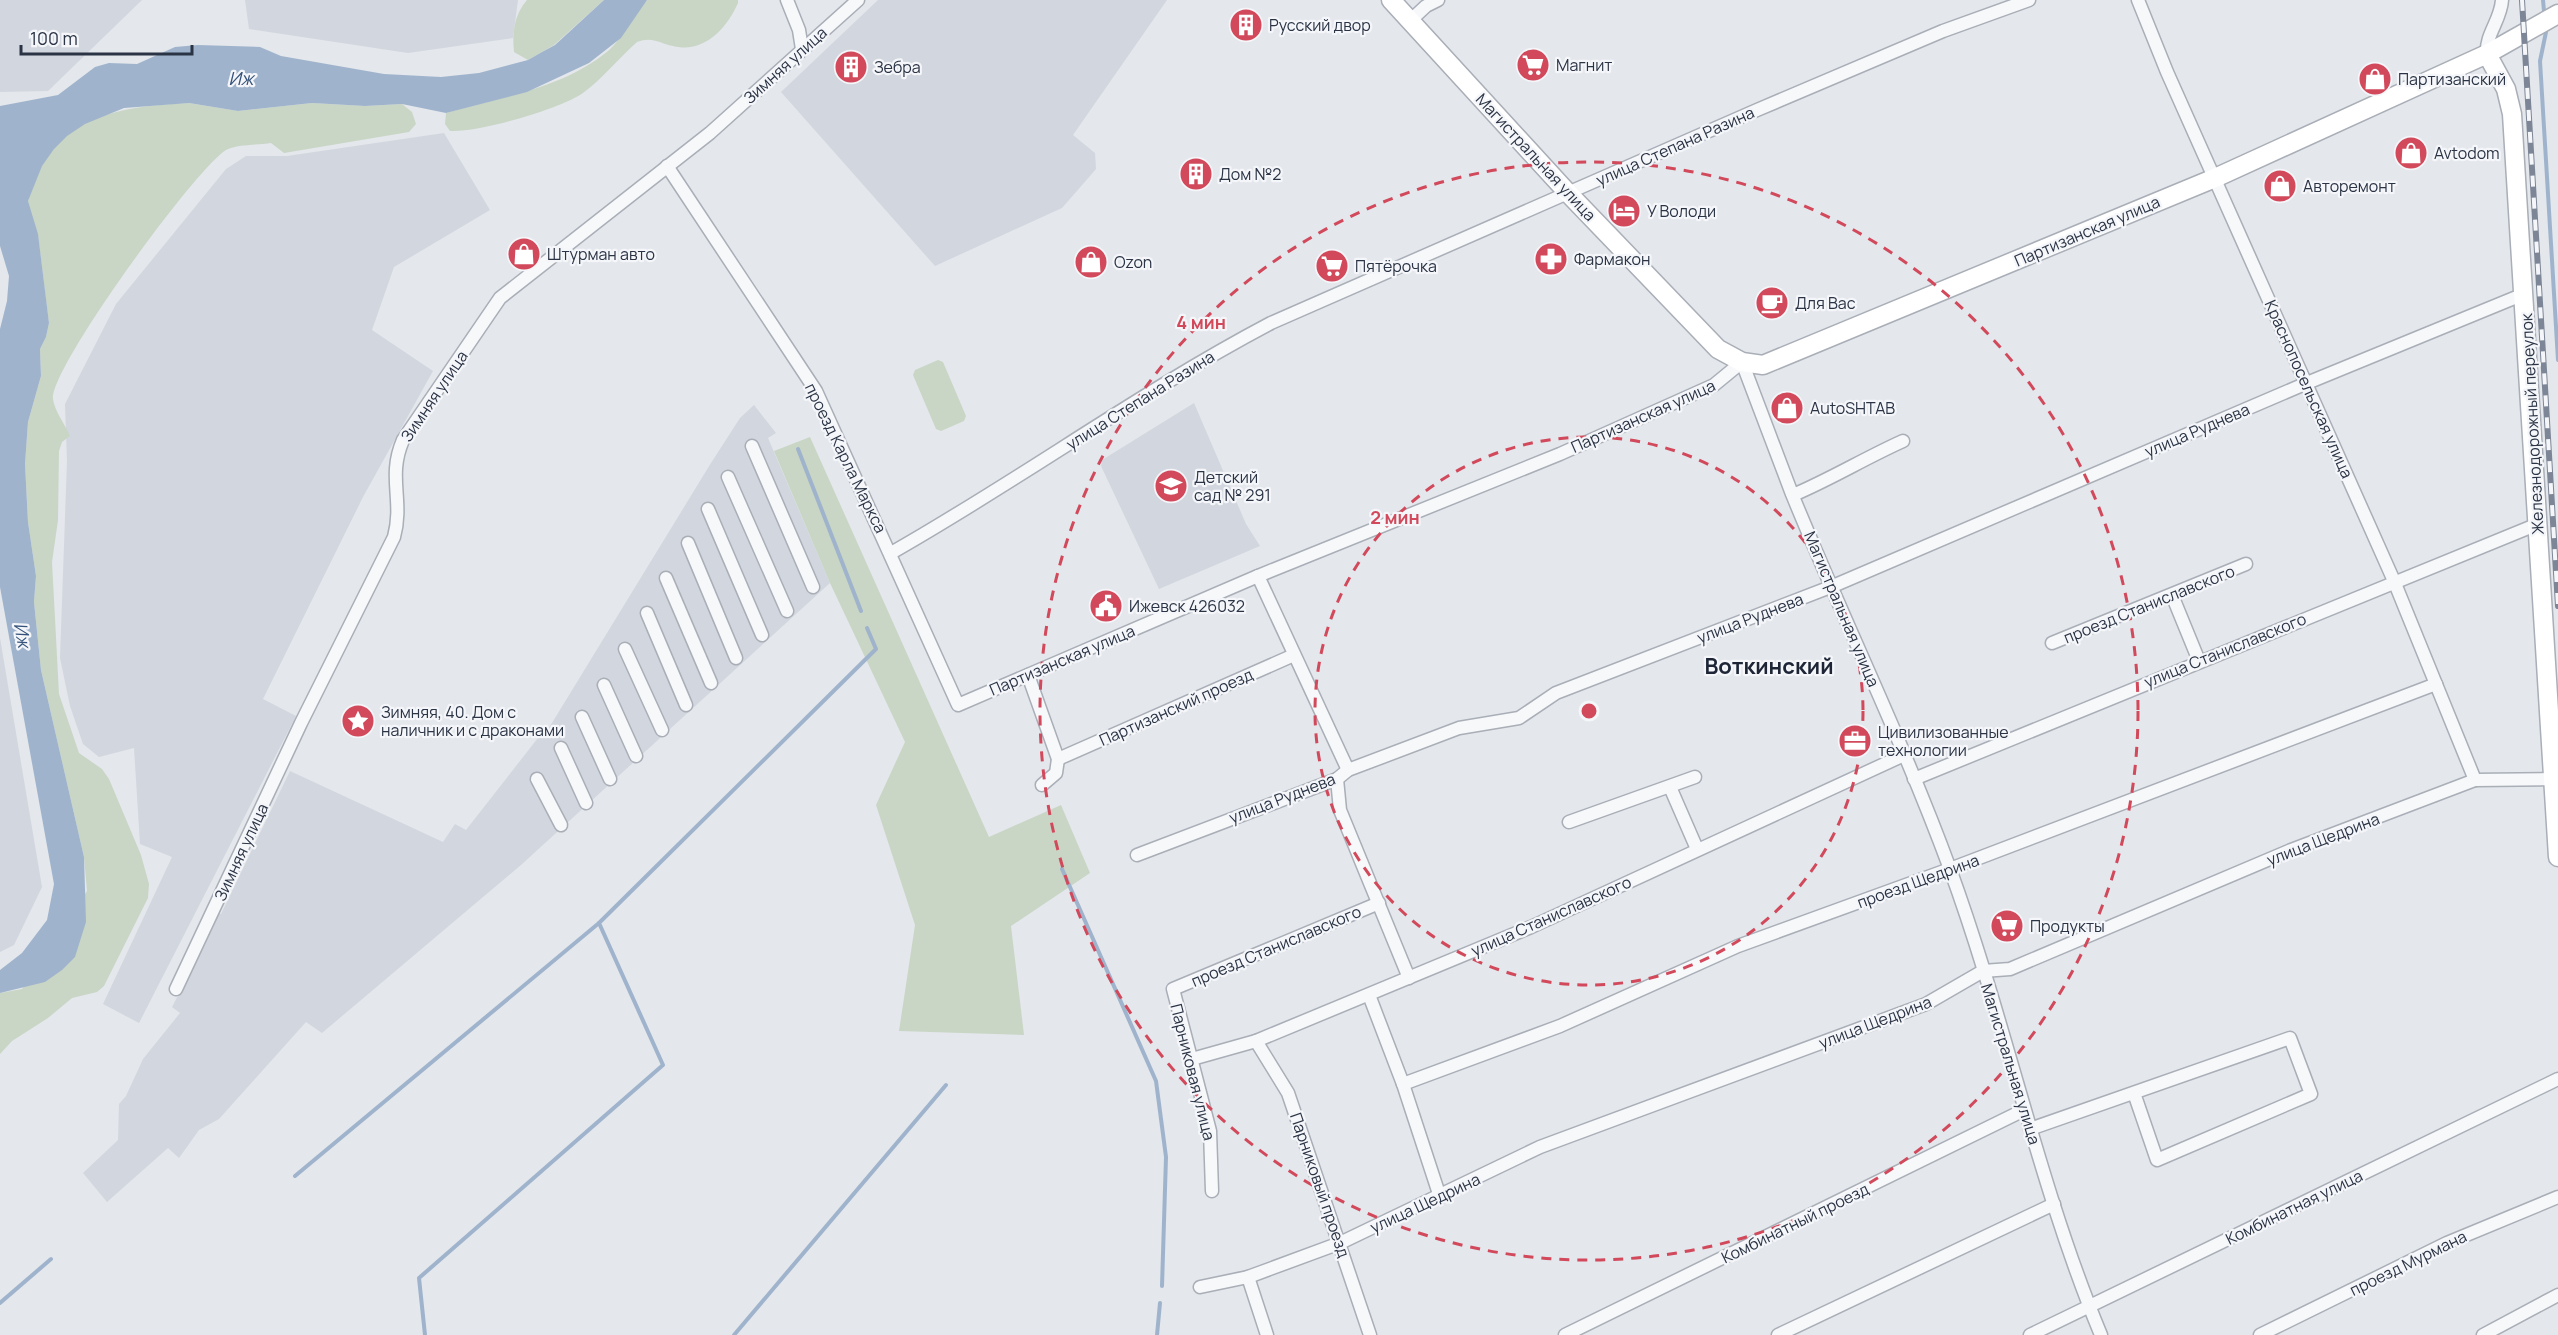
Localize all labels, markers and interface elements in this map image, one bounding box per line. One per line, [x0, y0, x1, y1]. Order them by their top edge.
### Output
building icon: Русский двор [1228, 7, 1264, 43]
place label: Русский двор [1269, 14, 1371, 36]
scale bar [21, 18, 192, 56]
street label: Зимняя улица [739, 22, 831, 108]
text: 100 m [30, 26, 78, 50]
supermarket icon: Магнит [1515, 47, 1551, 83]
building icon: Зебра [833, 49, 869, 85]
place label: Магнит [1556, 54, 1612, 76]
place label: Зебра [874, 56, 921, 78]
shop icon: Партизанский [2357, 61, 2393, 97]
water label: Иж [229, 66, 256, 90]
place label: Партизанский [2398, 68, 2506, 90]
street label: Магистральная улица [1471, 88, 1601, 226]
street label: улица Степана Разина [1592, 101, 1758, 191]
shop icon: Avtodom [2393, 135, 2429, 171]
place label: Avtodom [2434, 142, 2500, 164]
building icon: Дом №2 [1178, 156, 1214, 192]
place label: Дом №2 [1219, 163, 1281, 185]
shop icon: Авторемонт [2262, 168, 2298, 204]
place label: Авторемонт [2303, 175, 2396, 197]
street label: Партизанская улица [2011, 190, 2163, 272]
hotel icon: У Володи [1606, 193, 1642, 229]
place label: У Володи [1647, 200, 1716, 222]
shop icon: Штурман авто [506, 236, 542, 272]
pharmacy icon: Фармакон [1533, 241, 1569, 277]
place label: Штурман авто [547, 243, 655, 265]
shop icon: Ozon [1073, 244, 1109, 280]
supermarket icon: Пятёрочка [1314, 248, 1350, 284]
place label: Фармакон [1574, 248, 1650, 270]
place label: Ozon [1114, 251, 1152, 273]
place label: Пятёрочка [1355, 255, 1437, 277]
cafe icon: Для Вас [1754, 285, 1790, 321]
place label: Для Вас [1795, 292, 1856, 314]
street label: Краснопосельская улица [2260, 296, 2358, 482]
text: 4 мин [1176, 310, 1226, 334]
street label: Железнодорожный переулок [2515, 312, 2549, 535]
street label: улица Степана Разина [1062, 345, 1218, 455]
street label: Зимняя улица [395, 346, 473, 446]
street label: Партизанская улица [1567, 374, 1719, 458]
street label: проезд Карла Маркса [800, 379, 892, 537]
shop icon: AutoSHTAB [1769, 390, 1805, 426]
place label: AutoSHTAB [1810, 397, 1895, 419]
street label: улица Руднева [2141, 398, 2253, 462]
place label: Детский сад № 291 [1194, 466, 1271, 506]
school or university icon: Детский сад № 291 [1153, 468, 1189, 504]
text: 2 мин [1370, 505, 1420, 529]
street label: Магистральная улица [1799, 528, 1885, 690]
street label: проезд Станиславского [2060, 560, 2238, 648]
public building icon: Ижевск 426032 [1088, 588, 1124, 624]
street label: улица Руднева [1694, 588, 1806, 648]
place label: Ижевск 426032 [1129, 595, 1245, 617]
street label: улица Станиславского [2141, 607, 2309, 693]
street label: Партизанская улица [986, 619, 1138, 701]
water label: Иж [9, 620, 38, 652]
district label: Воткинский [1704, 651, 1834, 681]
street label: Партизанский проезд [1096, 663, 1257, 751]
place label: Зимняя, 40. Дом с наличник и с драконами [381, 701, 564, 741]
centre of rings [1579, 701, 1599, 721]
place icon: Зимняя, 40. Дом с наличник и с драконами [340, 703, 376, 739]
place label: Цивилизованные технологии [1878, 721, 2009, 761]
office icon: Цивилизованные технологии [1837, 723, 1873, 759]
street label: улица Руднева [1226, 768, 1338, 828]
street label: Зимняя улица [209, 800, 273, 904]
street label: улица Щедрина [2264, 807, 2382, 871]
street label: проезд Щедрина [1854, 849, 1982, 913]
street label: улица Станиславского [1467, 871, 1635, 961]
street label: проезд Станиславского [1188, 900, 1364, 992]
supermarket icon: Продукты [1989, 908, 2025, 944]
place label: Продукты [2030, 915, 2105, 937]
street label: Магистральная улица [1976, 981, 2046, 1147]
street label: улица Щедрина [1816, 990, 1934, 1054]
street label: Парниковая улица [1165, 1001, 1221, 1143]
street label: Парниковый проезд [1285, 1110, 1355, 1261]
street label: Комбинатная улица [2222, 1164, 2366, 1250]
street label: улица Щедрина [1366, 1168, 1484, 1238]
street label: Комбинатный проезд [1718, 1178, 1873, 1268]
street label: проезд Мурмана [2346, 1225, 2470, 1301]

